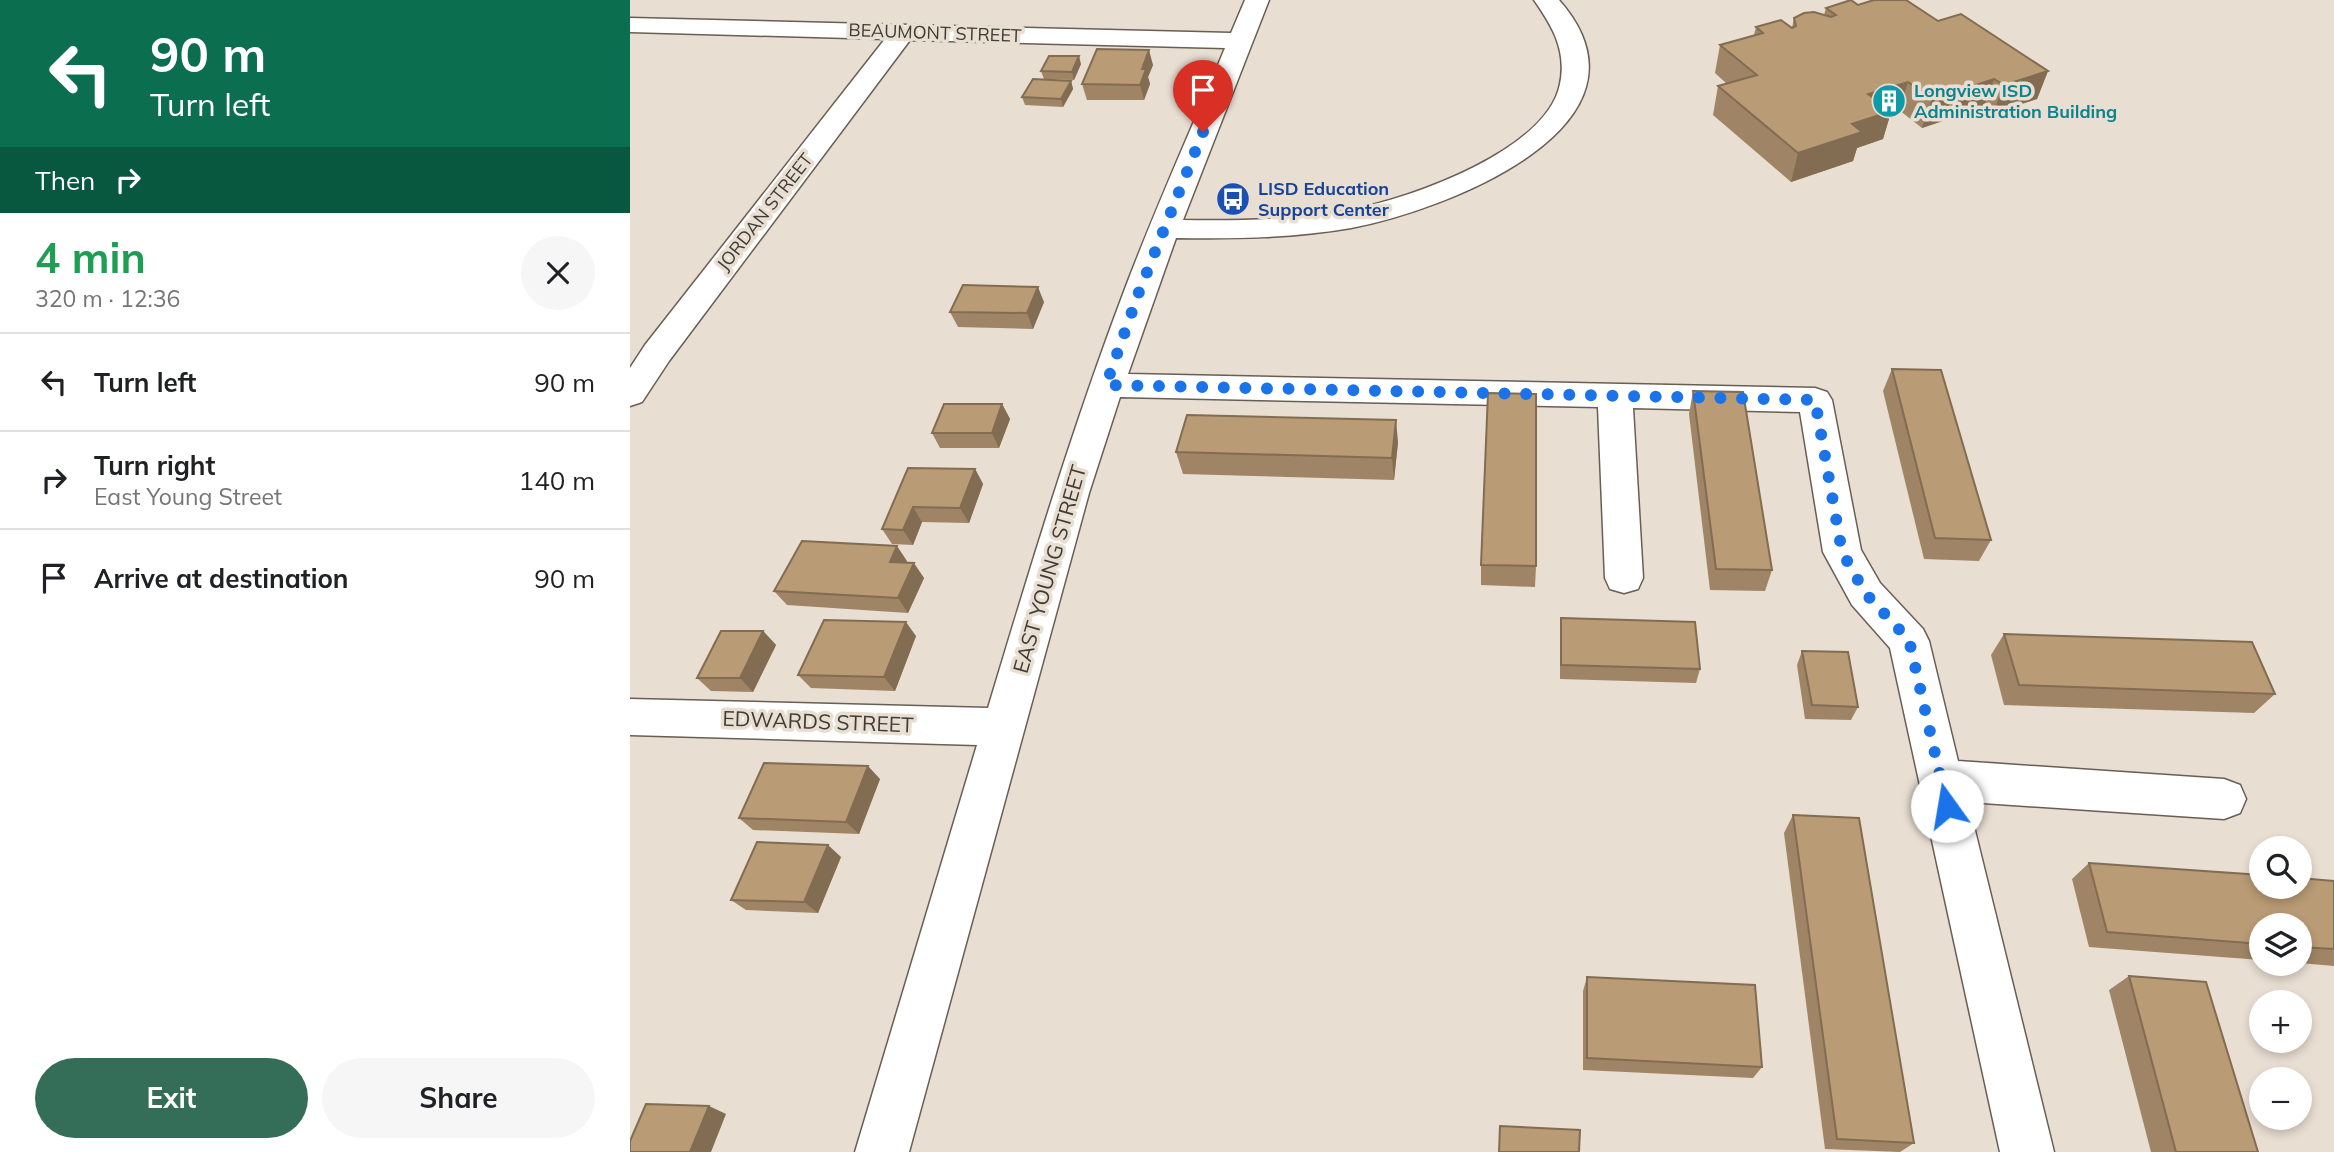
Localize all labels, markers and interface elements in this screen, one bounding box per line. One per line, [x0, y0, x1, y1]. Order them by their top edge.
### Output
street label: BEAUMONT STREET [848, 18, 1022, 47]
text: 90 m [150, 23, 266, 84]
icon: left [35, 28, 126, 119]
pin [1173, 60, 1233, 132]
icon: arrive [1184, 71, 1222, 109]
place label: Longview ISD Administration Building [1914, 79, 2117, 123]
building icon: Longview ISD Administration Building [1870, 82, 1908, 120]
text: Turn left [150, 84, 270, 124]
street label: JORDAN STREET [712, 148, 818, 275]
icon: right [109, 161, 147, 199]
text: Then [35, 164, 95, 197]
place label: LISD Education Support Center [1258, 177, 1390, 221]
bus stop icon: LISD Education Support Center [1214, 180, 1252, 218]
text: 4 min [35, 231, 146, 284]
button: close [521, 236, 595, 310]
text: 320 m · 12:36 [35, 284, 180, 313]
icon: left [35, 363, 73, 401]
text: Turn left [94, 366, 196, 399]
text: 90 m [534, 366, 595, 399]
text: Turn right [94, 449, 215, 482]
icon: right [35, 461, 73, 499]
street label: EAST YOUNG STREET [1007, 461, 1091, 676]
text: 140 m [519, 464, 595, 497]
text: East Young Street [94, 482, 282, 511]
icon: arrive [35, 559, 73, 597]
text: Arrive at destination [94, 562, 349, 595]
text: 90 m [534, 562, 595, 595]
street label: EDWARDS STREET [722, 705, 914, 737]
position arrow [1910, 769, 1984, 843]
map controls [2249, 836, 2312, 1130]
button: search [2249, 836, 2312, 899]
button: layers [2249, 913, 2312, 976]
button: + [2249, 990, 2312, 1053]
button: Exit [35, 1058, 308, 1138]
button: Share [322, 1058, 595, 1138]
button: − [2249, 1067, 2312, 1130]

